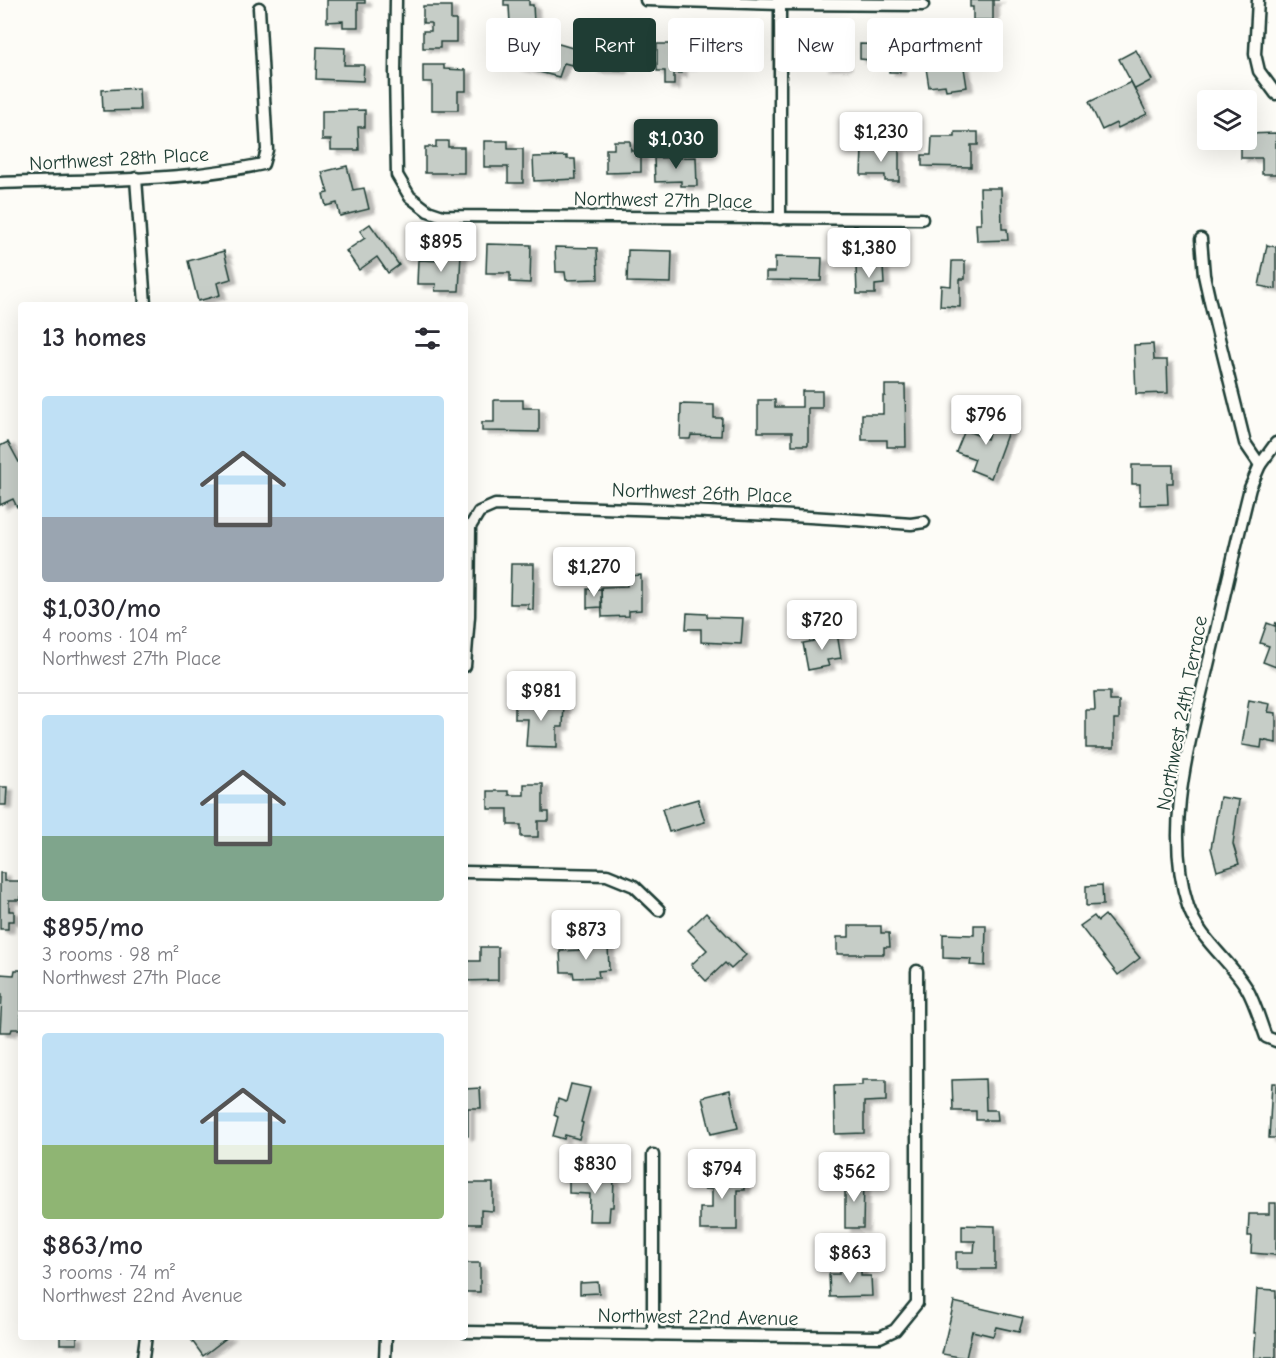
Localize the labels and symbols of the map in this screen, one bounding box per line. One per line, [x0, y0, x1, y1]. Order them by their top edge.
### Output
pin: $1,230 [832, 112, 930, 163]
pin: $1,030 [627, 119, 725, 170]
street label: Northwest 28th Place [29, 143, 209, 175]
street label: Northwest 27th Place [573, 187, 753, 213]
pin: $895 [405, 222, 477, 273]
pin: $1,380 [820, 228, 918, 279]
pin: $796 [950, 395, 1022, 446]
street label: Northwest 26th Place [611, 478, 793, 508]
pin: $1,270 [545, 547, 643, 598]
pin: $720 [786, 600, 858, 651]
street label: Northwest 24th Terrace [1152, 614, 1212, 812]
pin: $981 [505, 671, 577, 722]
pin: $873 [550, 910, 622, 961]
pin: $830 [559, 1144, 631, 1195]
pin: $794 [686, 1149, 758, 1200]
pin: $562 [818, 1152, 890, 1203]
pin: $863 [814, 1233, 886, 1284]
street label: Northwest 22nd Avenue [598, 1304, 798, 1330]

